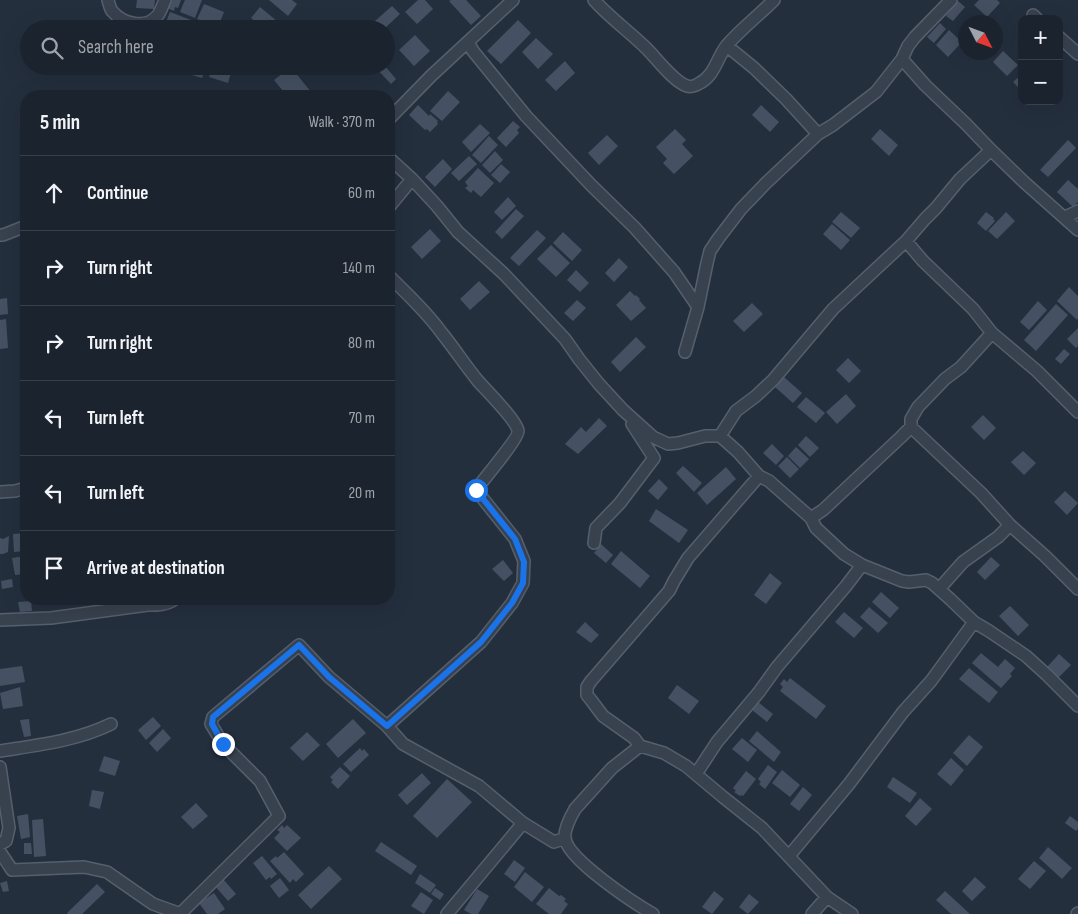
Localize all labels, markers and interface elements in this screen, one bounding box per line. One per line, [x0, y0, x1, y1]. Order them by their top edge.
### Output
north arrow [958, 15, 1003, 60]
map controls [1018, 15, 1063, 105]
button: + [1018, 15, 1063, 60]
search box [20, 20, 395, 75]
icon: search [38, 34, 66, 62]
text: Search here [78, 36, 154, 59]
button: − [1018, 60, 1063, 105]
text: 5 min [40, 110, 80, 135]
text: Walk · 370 m [308, 113, 375, 132]
icon: ahead [40, 179, 68, 207]
text: Continue [87, 182, 148, 205]
text: 60 m [348, 184, 375, 203]
icon: right [40, 254, 68, 282]
text: Turn right [87, 257, 152, 280]
text: 140 m [343, 259, 375, 278]
icon: right [40, 329, 68, 357]
text: Turn right [87, 332, 152, 355]
text: 80 m [348, 334, 375, 353]
icon: left [40, 404, 68, 432]
text: Turn left [87, 407, 144, 430]
text: 70 m [349, 409, 375, 428]
icon: left [40, 479, 68, 507]
route start [465, 479, 488, 502]
text: Turn left [87, 482, 144, 505]
text: 20 m [348, 484, 375, 503]
icon: arrive [40, 554, 68, 582]
text: Arrive at destination [87, 557, 225, 580]
route end [212, 733, 235, 756]

